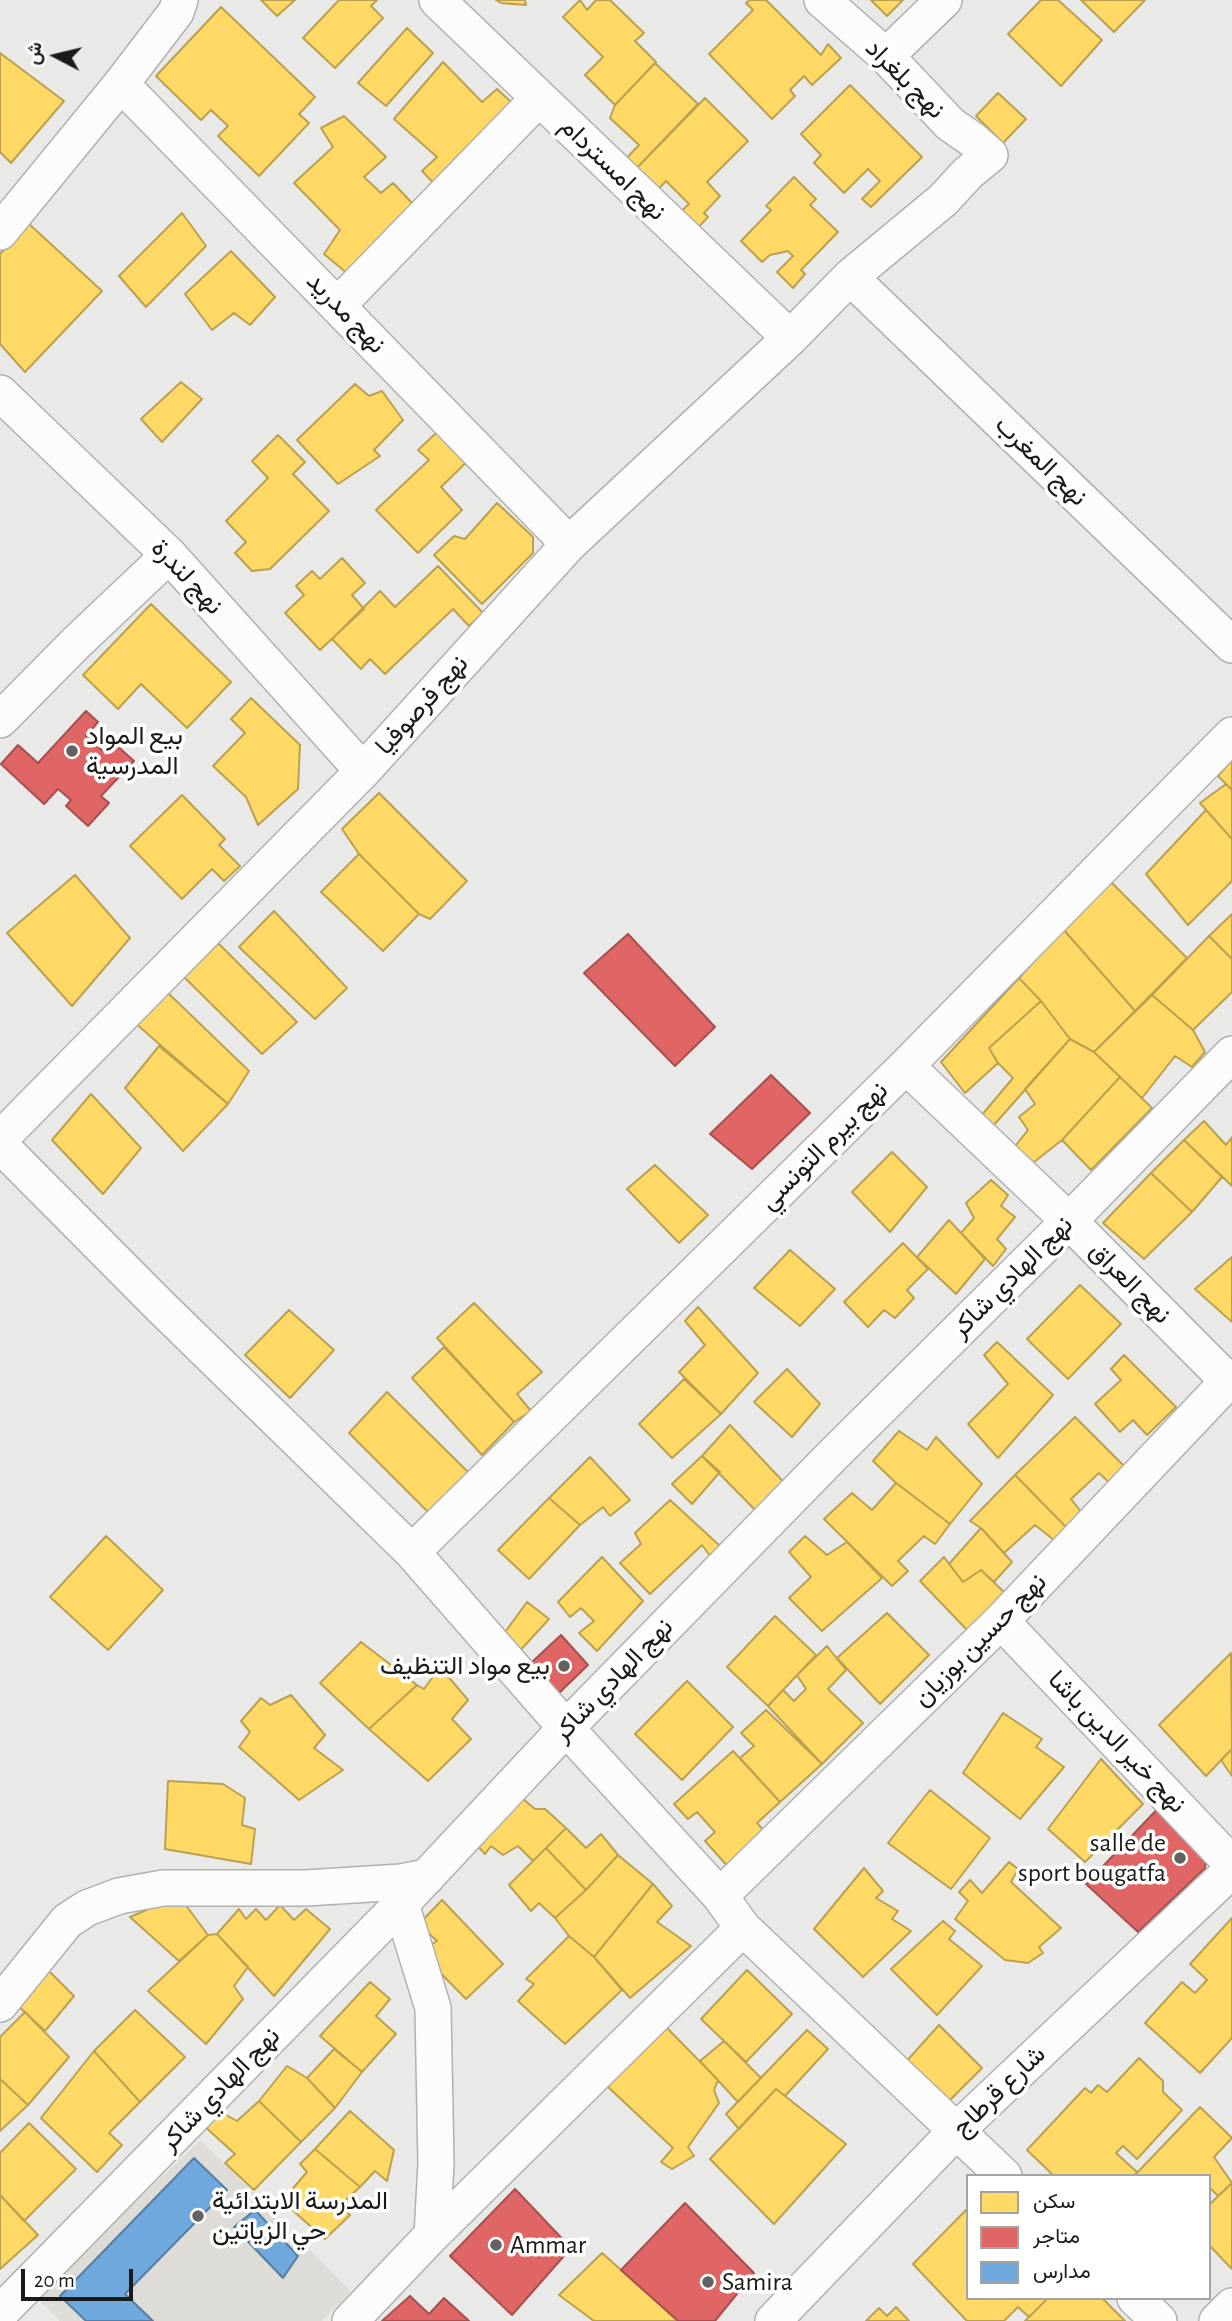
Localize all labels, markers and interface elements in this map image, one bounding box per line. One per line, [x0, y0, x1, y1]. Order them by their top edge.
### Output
north arrow [21, 21, 91, 91]
street label: نهج بلغراد [859, 33, 951, 125]
text: ش [24, 41, 45, 66]
street label: نهج امستردام [553, 111, 673, 227]
street label: نهج مدريد [300, 266, 392, 360]
street label: نهج المغرب [988, 409, 1094, 513]
street label: نهج لندرة [144, 533, 230, 621]
street label: نهج فرصوفيا [369, 649, 475, 761]
place label: بيع المواد المدرسية [86, 720, 183, 782]
marker: بيع المواد المدرسية [64, 743, 80, 759]
street label: نهج بيرم التونسي [753, 1075, 895, 1217]
street label: نهج الهادي شاكر [944, 1209, 1080, 1345]
street label: نهج العراق [1082, 1235, 1178, 1331]
street label: نهج حسين بوزيان [907, 1567, 1053, 1713]
street label: نهج الهادي شاكر [546, 1612, 680, 1748]
place label: بيع مواد التنظيف [380, 1650, 550, 1682]
marker: بيع مواد التنظيف [556, 1658, 572, 1674]
street label: نهج خير الدين باشا [1041, 1664, 1193, 1820]
place label: salle de sport bougatfa [1018, 1827, 1166, 1888]
marker: salle de sport bougatfa [1172, 1850, 1188, 1866]
street label: نهج الهادي شاكر [153, 2021, 287, 2157]
street label: شارع قرطاج [946, 2039, 1052, 2143]
legend [966, 2174, 1211, 2300]
place label: المدرسة الابتدائية حي الزياتين [212, 2185, 388, 2246]
text: سكن [1033, 2191, 1075, 2212]
marker: المدرسة الابتدائية حي الزياتين [190, 2208, 206, 2224]
text: متاجر [1033, 2226, 1080, 2247]
place label: Ammar [510, 2229, 586, 2261]
marker: Ammar [488, 2237, 504, 2253]
scale bar [24, 2254, 136, 2298]
text: مدارس [1033, 2261, 1091, 2282]
place label: Samira [722, 2266, 793, 2298]
text: 20 m [34, 2270, 75, 2291]
marker: Samira [700, 2274, 716, 2290]

